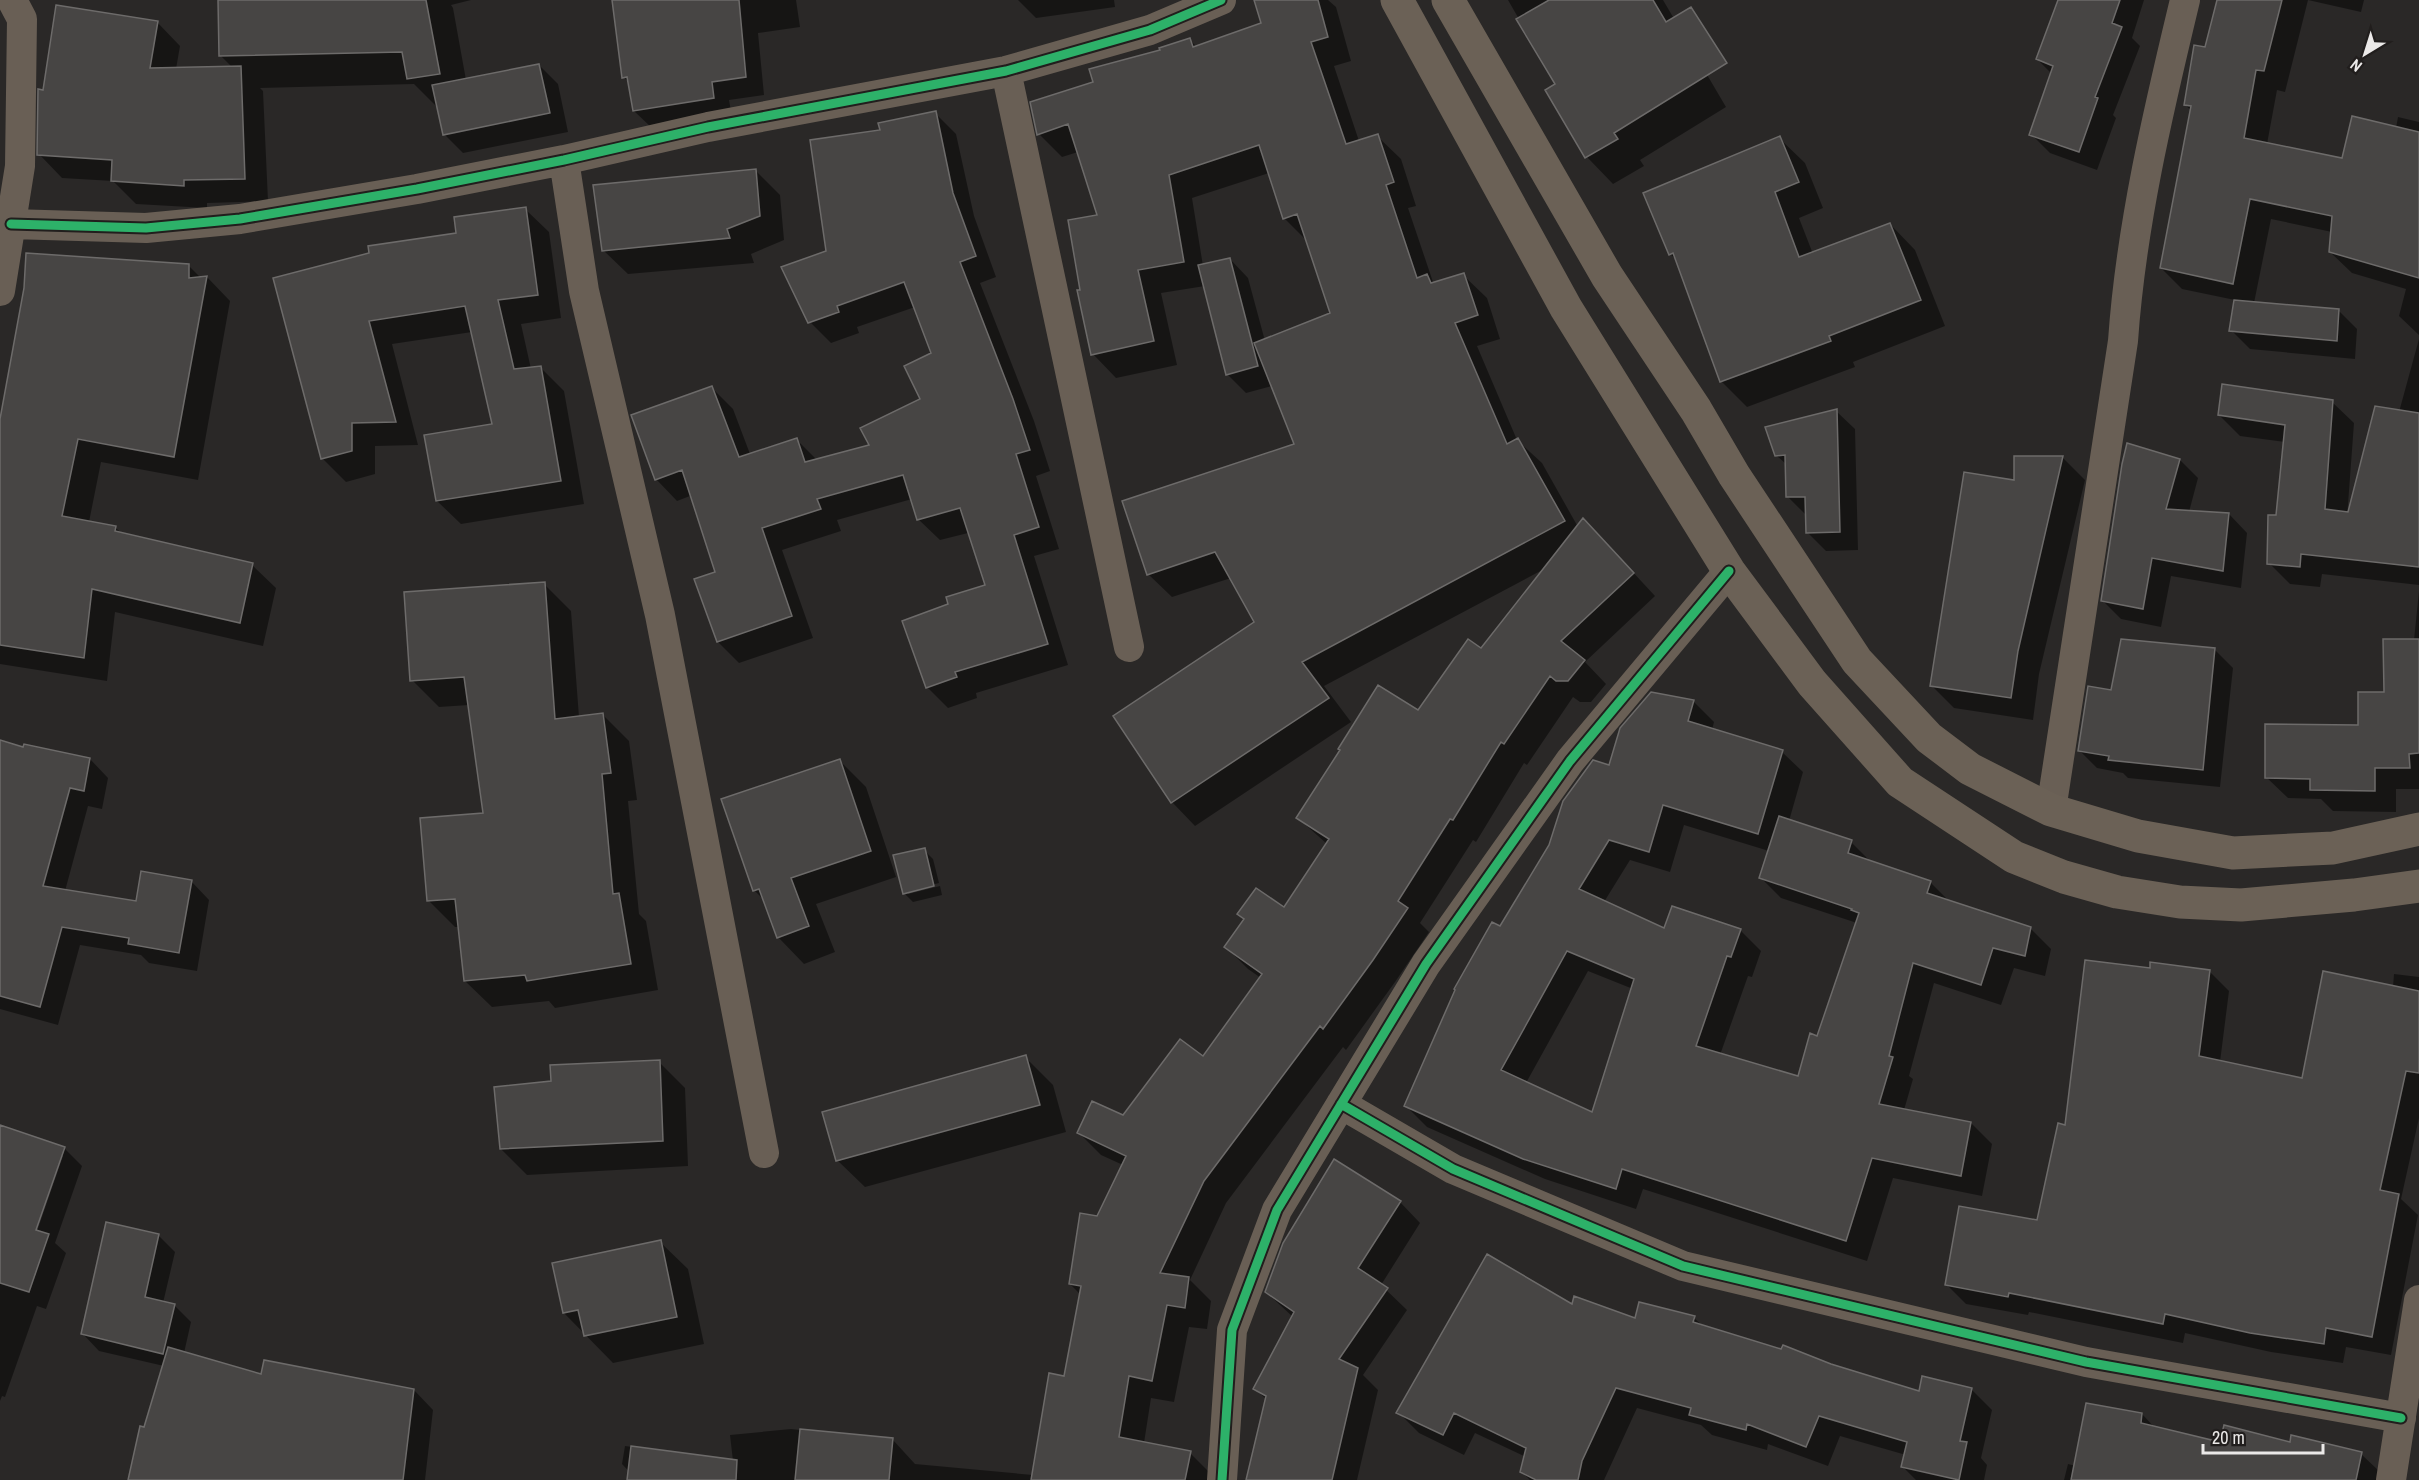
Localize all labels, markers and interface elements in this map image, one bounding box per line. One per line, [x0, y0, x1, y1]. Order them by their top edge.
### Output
north arrow [2335, 24, 2395, 84]
text: N [2345, 54, 2366, 77]
scale bar [2203, 1417, 2323, 1455]
text: 20 m [2212, 1425, 2245, 1450]

